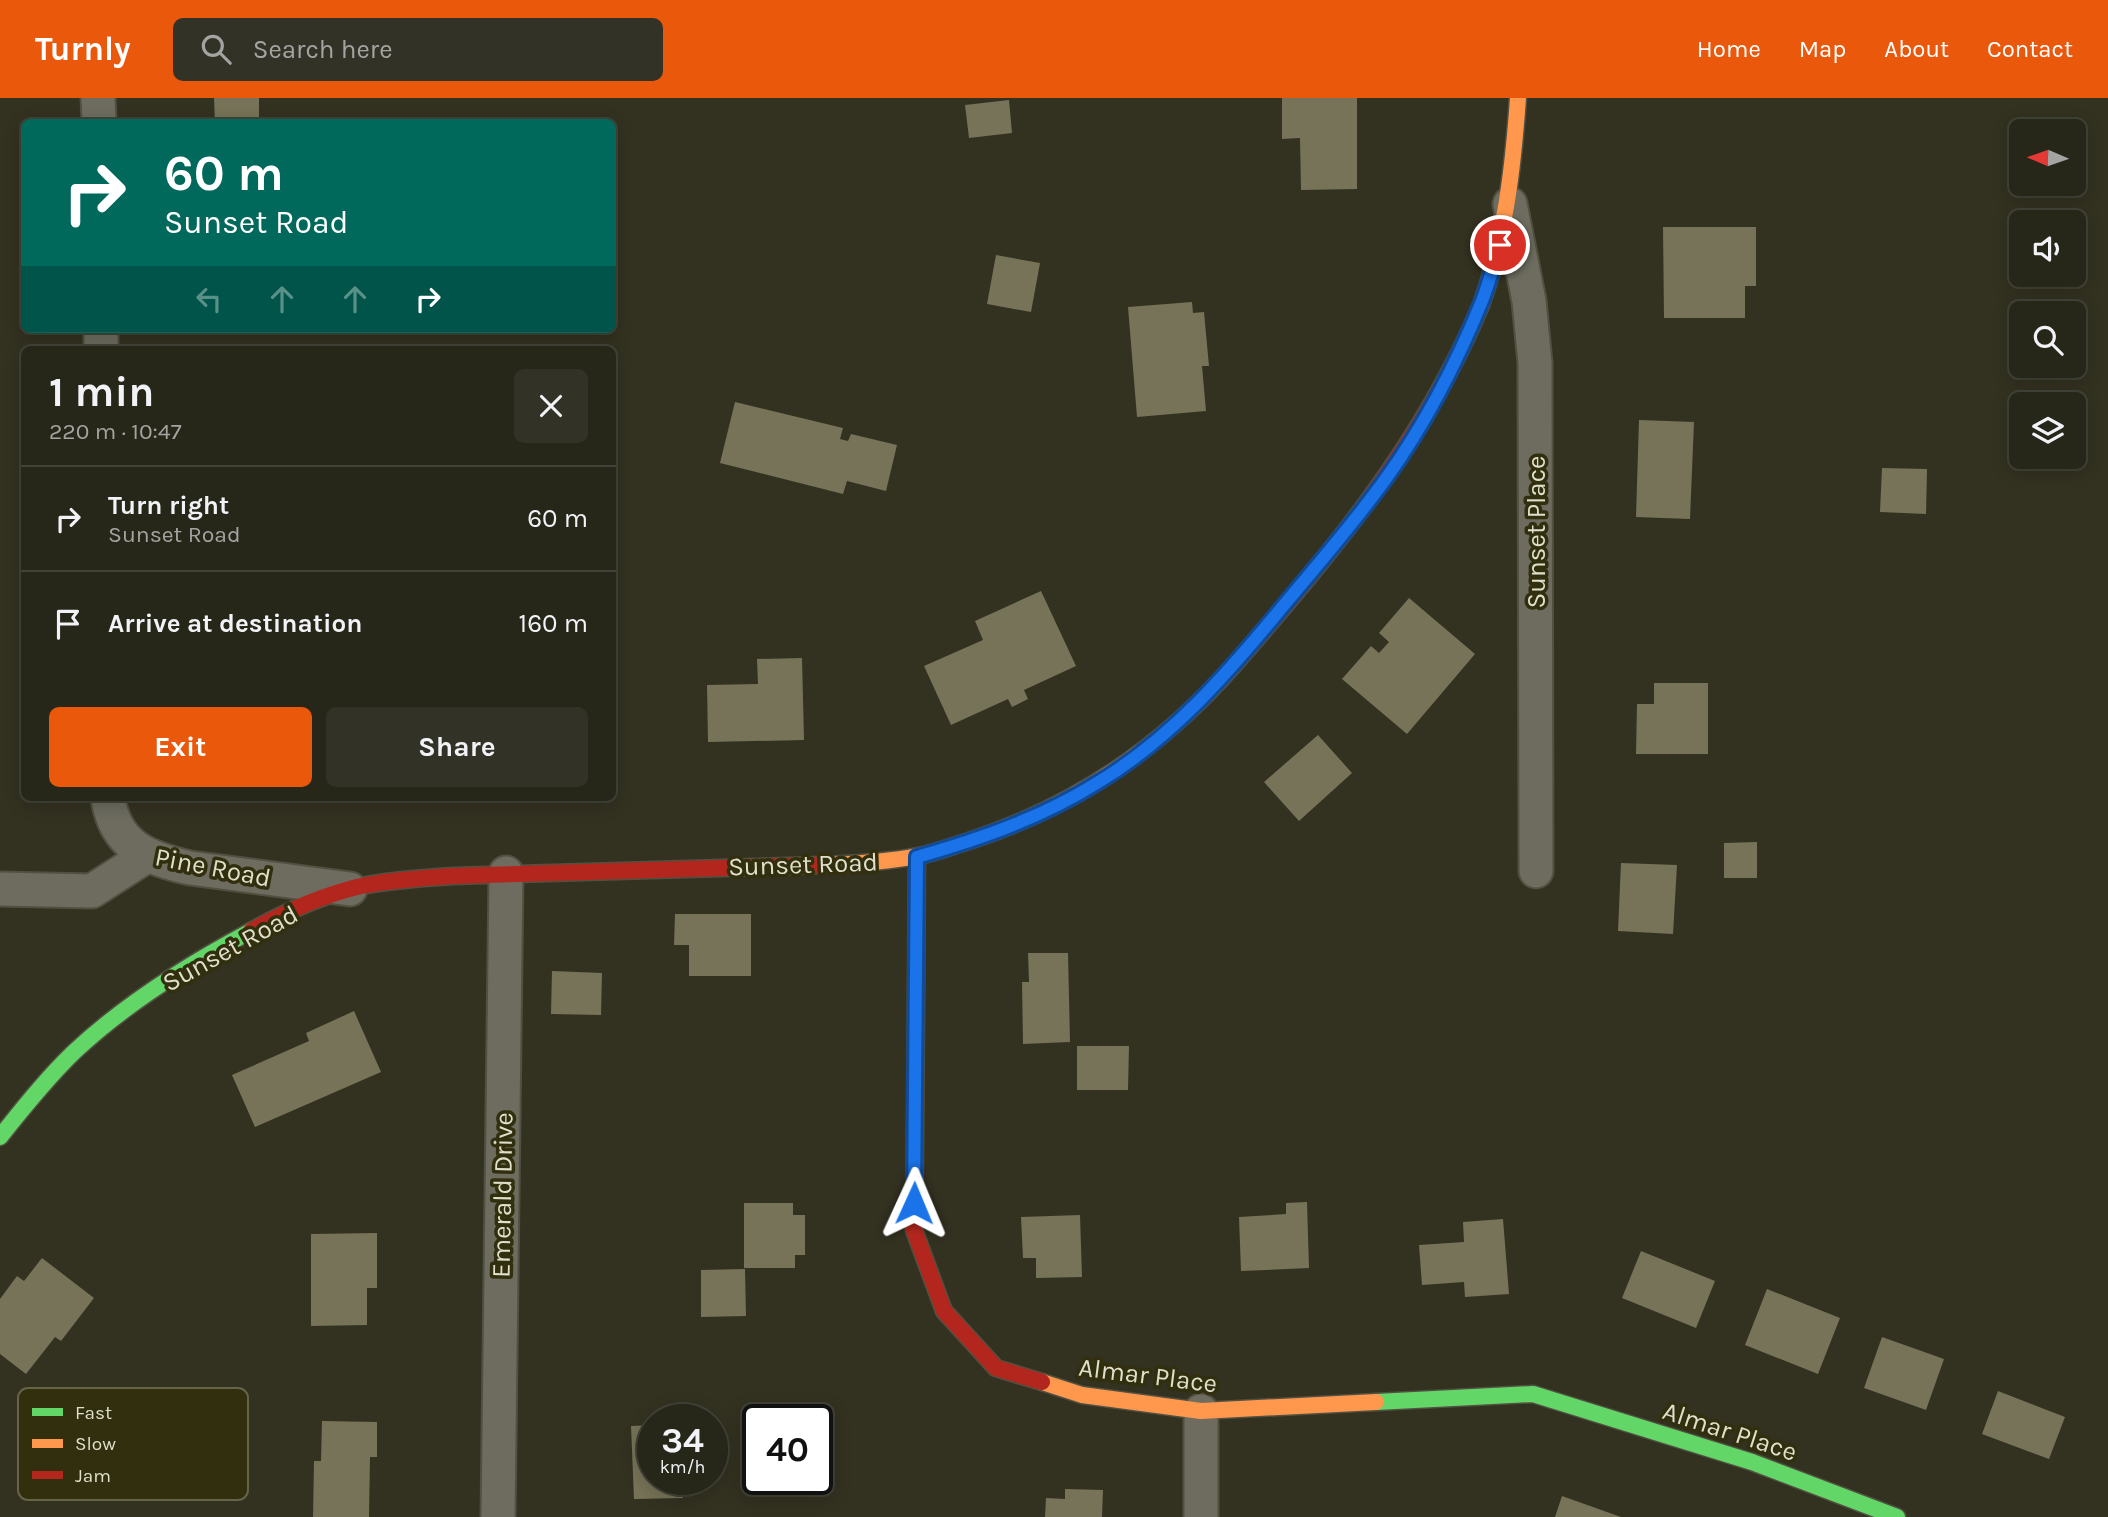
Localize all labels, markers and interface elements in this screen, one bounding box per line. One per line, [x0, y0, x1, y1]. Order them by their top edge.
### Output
search box [173, 18, 663, 81]
text: Turnly [35, 30, 131, 68]
icon: search [197, 30, 235, 68]
text: Search here [253, 34, 393, 65]
text: Home [1697, 35, 1761, 63]
text: Map [1799, 35, 1846, 63]
text: About [1884, 35, 1949, 63]
text: Contact [1987, 35, 2073, 63]
north arrow [2009, 119, 2086, 196]
map controls [2009, 119, 2086, 469]
text: 60 m [164, 145, 284, 202]
icon: right [49, 147, 140, 238]
text: Sunset Road [164, 204, 349, 241]
button: sound [2009, 210, 2086, 287]
pin [1470, 215, 1530, 275]
icon: arrive [1481, 226, 1519, 264]
icon: left [190, 280, 228, 318]
icon: ahead [263, 280, 301, 318]
icon: ahead [336, 280, 374, 318]
icon: right [409, 280, 447, 318]
button: search [2009, 301, 2086, 378]
text: 1 min [49, 367, 154, 417]
button: close [514, 369, 588, 443]
button: layers [2009, 392, 2086, 469]
text: 220 m · 10:47 [49, 418, 182, 445]
street label: Sunset Place [1521, 456, 1552, 608]
text: Turn right [108, 490, 229, 521]
icon: right [49, 500, 87, 538]
text: 60 m [527, 503, 588, 534]
text: Sunset Road [108, 521, 241, 548]
icon: arrive [49, 605, 87, 643]
text: Arrive at destination [108, 608, 362, 639]
text: 160 m [519, 608, 588, 639]
button: Exit [49, 707, 312, 787]
button: Share [326, 707, 588, 787]
street label: Pine Road [152, 841, 273, 894]
street label: Sunset Road [728, 846, 878, 883]
street label: Sunset Road [157, 899, 303, 998]
street label: Emerald Drive [486, 1112, 519, 1278]
position arrow [877, 1166, 951, 1240]
street label: Almar Place [1077, 1352, 1219, 1399]
legend [18, 1388, 248, 1500]
street label: Almar Place [1659, 1395, 1801, 1468]
text: Fast [75, 1402, 112, 1424]
speed limit sign: 40 [742, 1404, 833, 1495]
text: 34 [661, 1420, 704, 1461]
text: Slow [75, 1433, 116, 1455]
text: km/h [660, 1456, 705, 1478]
text: Jam [75, 1465, 111, 1487]

